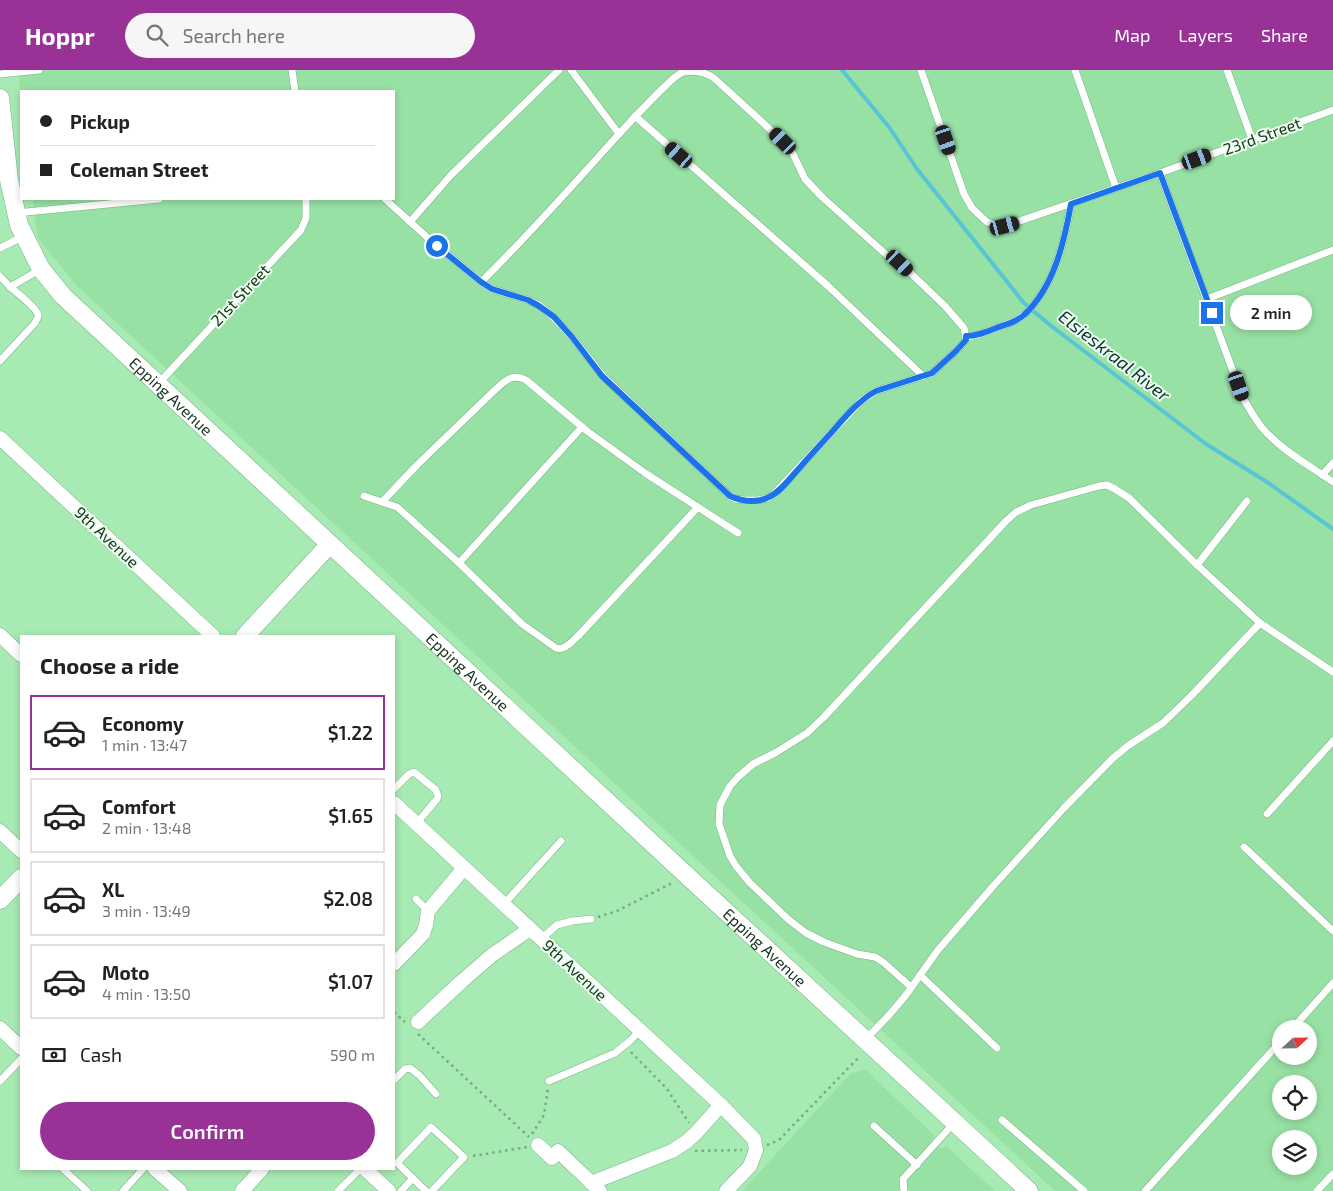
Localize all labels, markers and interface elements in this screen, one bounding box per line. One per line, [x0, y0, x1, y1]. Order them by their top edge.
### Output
search box [125, 13, 475, 58]
text: Hoppr [25, 21, 95, 50]
icon: search [143, 21, 171, 49]
text: Search here [183, 24, 285, 47]
text: Map [1114, 24, 1150, 46]
text: Layers [1178, 24, 1233, 46]
text: Share [1261, 24, 1308, 46]
text: Pickup [70, 110, 130, 133]
street label: 23rd Street [1220, 113, 1303, 158]
car [934, 123, 957, 157]
car [767, 125, 798, 157]
car [662, 139, 695, 171]
car [1180, 147, 1213, 171]
text: Coleman Street [70, 158, 208, 181]
car [988, 215, 1021, 237]
route start [426, 235, 448, 257]
car [883, 247, 916, 279]
street label: 21st Street [206, 260, 273, 330]
callout: 2 min [1230, 296, 1312, 330]
route end [1201, 302, 1223, 324]
text: 2 min [1251, 303, 1291, 322]
water label: Elsieskraal River [1054, 305, 1175, 406]
street label: Epping Avenue [126, 353, 217, 439]
car [1227, 369, 1250, 403]
street label: 9th Avenue [71, 502, 144, 571]
street label: Epping Avenue [423, 628, 514, 715]
text: Choose a ride [40, 652, 179, 678]
icon: car [42, 710, 87, 755]
text: Economy [102, 712, 184, 735]
text: $1.22 [328, 721, 373, 744]
text: 1 min · 13:47 [102, 735, 187, 754]
icon: car [42, 793, 87, 838]
text: Comfort [102, 795, 176, 818]
text: $1.65 [328, 804, 373, 827]
text: 2 min · 13:48 [102, 818, 191, 837]
icon: car [42, 876, 87, 921]
text: XL [102, 878, 124, 901]
text: $2.08 [323, 887, 373, 910]
text: 3 min · 13:49 [102, 901, 191, 920]
street label: Epping Avenue [719, 904, 811, 990]
street label: 9th Avenue [539, 935, 612, 1004]
icon: car [42, 959, 87, 1004]
text: Moto [102, 961, 150, 984]
text: $1.07 [328, 970, 373, 993]
text: 4 min · 13:50 [102, 984, 191, 1003]
north arrow [1272, 1020, 1318, 1065]
map controls [1272, 1020, 1317, 1175]
icon: cash [40, 1041, 68, 1069]
text: Cash [80, 1043, 122, 1066]
text: 590 m [330, 1045, 375, 1064]
button: locate [1272, 1075, 1317, 1120]
button: Confirm [40, 1102, 375, 1160]
button: layers [1272, 1130, 1317, 1175]

